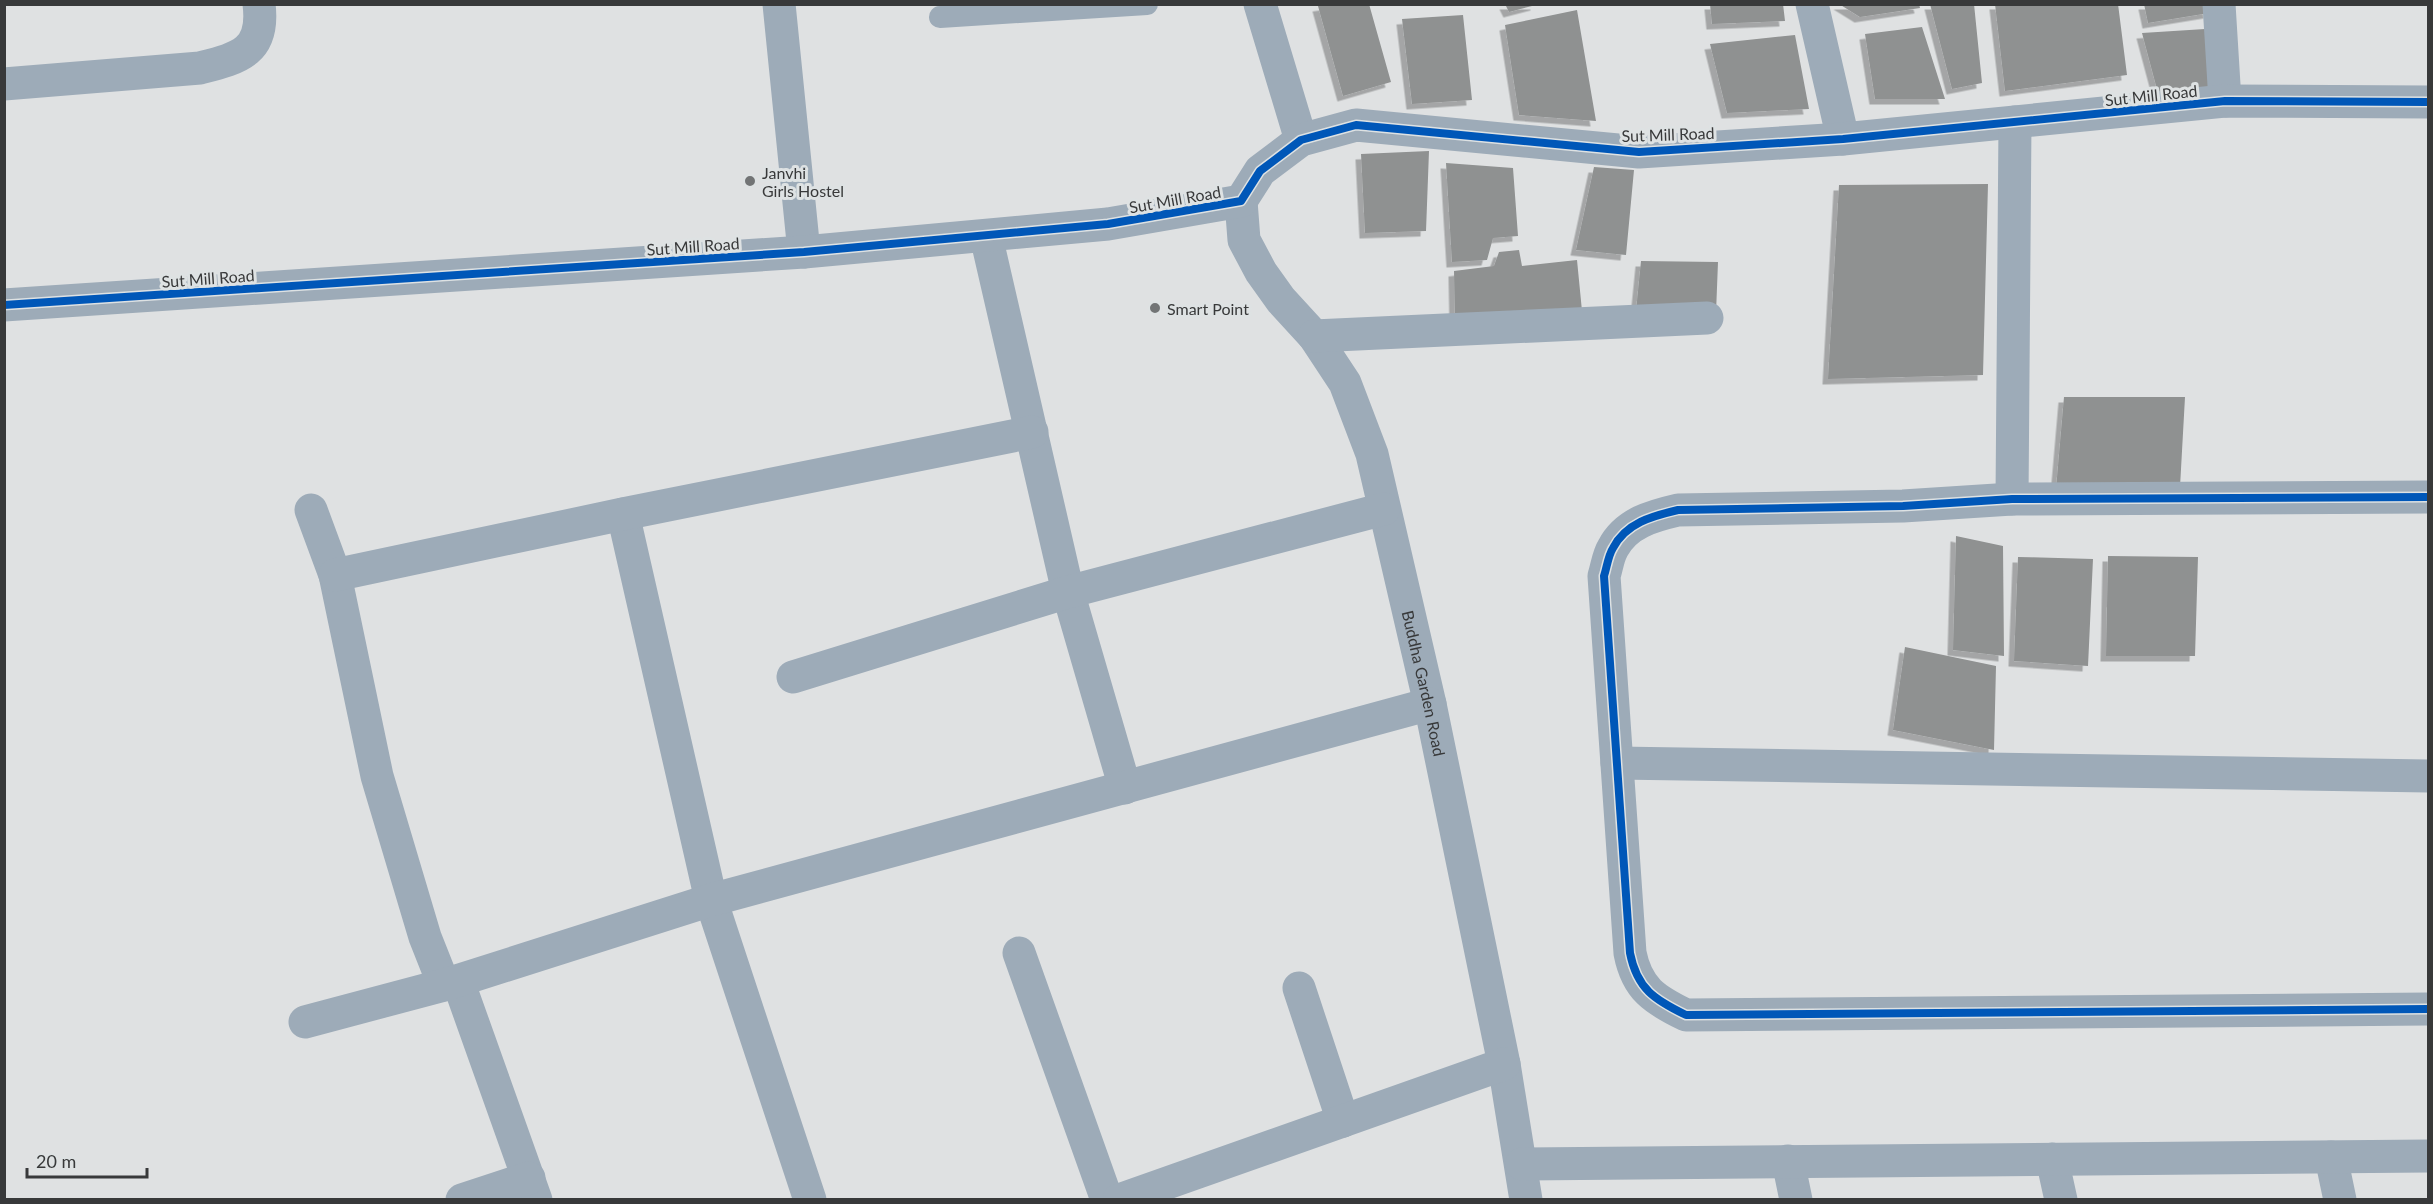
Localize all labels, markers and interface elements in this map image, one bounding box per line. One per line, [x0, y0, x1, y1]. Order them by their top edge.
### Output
street label: Sut Mill Road [2104, 81, 2198, 109]
street label: Sut Mill Road [1621, 123, 1715, 145]
place label: Janvhi Girls Hostel [762, 163, 844, 200]
marker: Janvhi Girls Hostel [743, 174, 757, 188]
street label: Sut Mill Road [1128, 182, 1222, 216]
street label: Sut Mill Road [646, 233, 740, 259]
street label: Sut Mill Road [161, 265, 255, 291]
place label: Smart Point [1167, 299, 1249, 318]
marker: Smart Point [1148, 301, 1162, 315]
street label: Buddha Garden Road [1399, 608, 1450, 758]
scale bar [27, 1141, 147, 1179]
text: 20 m [36, 1150, 76, 1172]

